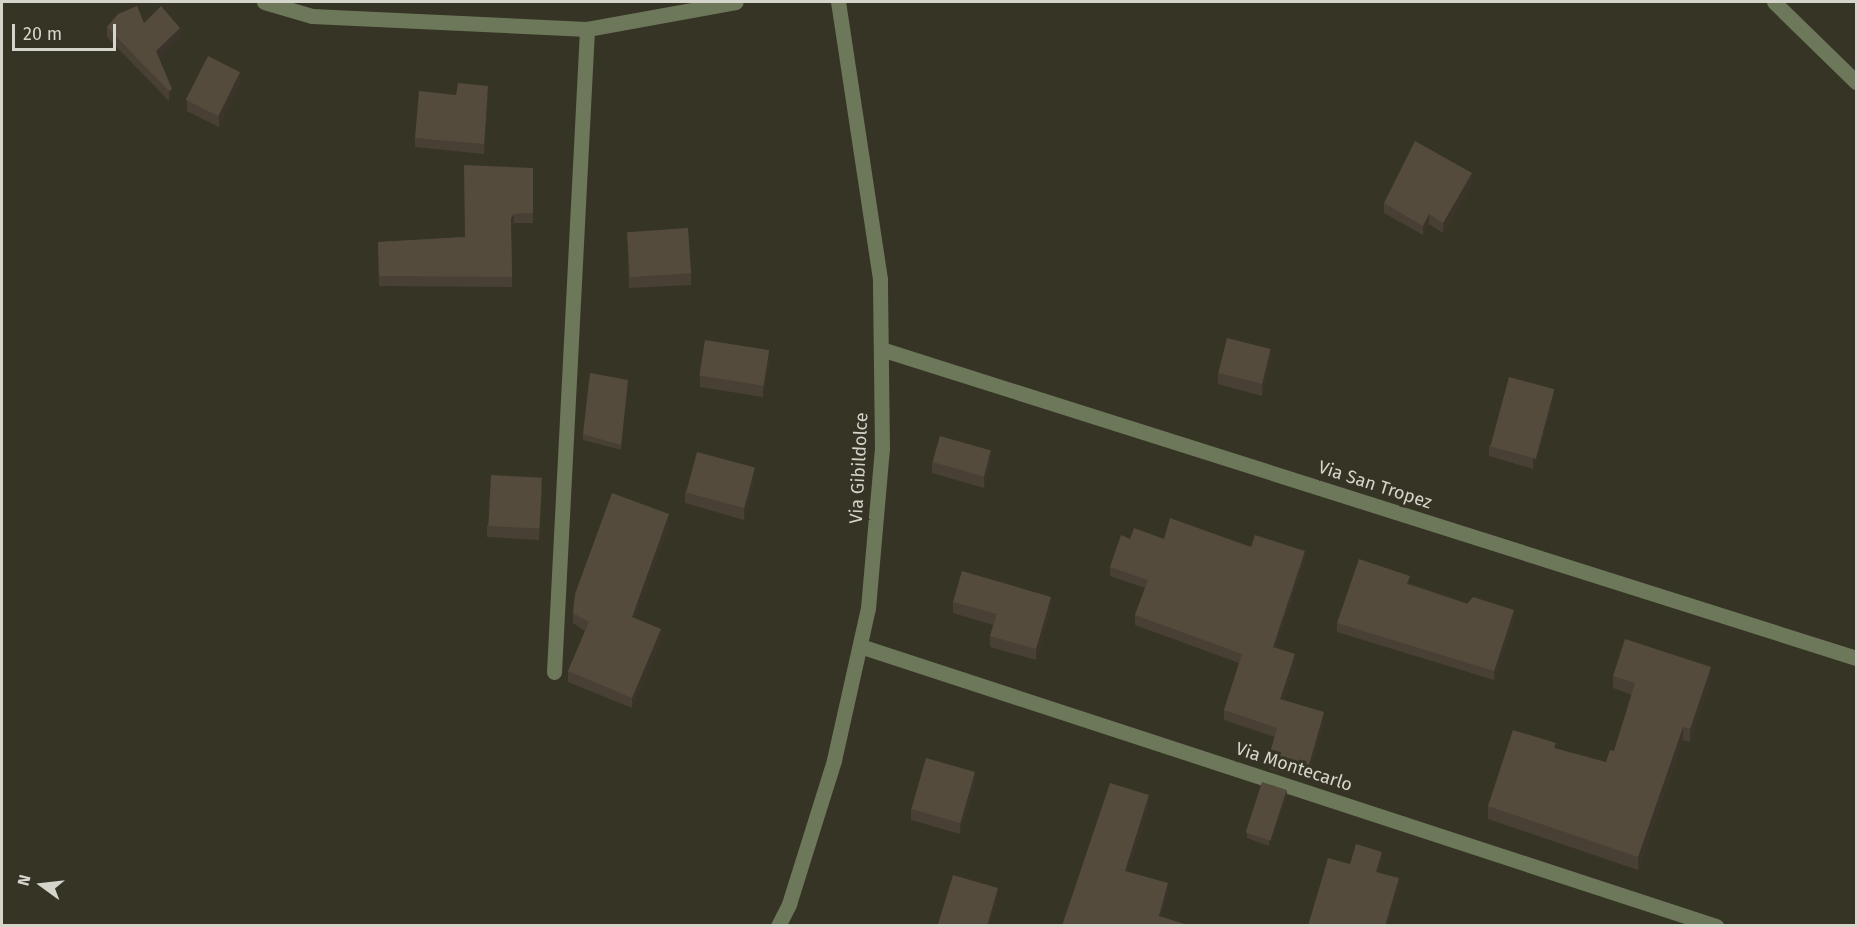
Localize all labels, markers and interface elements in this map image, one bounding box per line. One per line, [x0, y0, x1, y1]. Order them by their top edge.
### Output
scale bar [15, 12, 118, 50]
text: 20 m [23, 23, 62, 45]
street label: Via Gibildolce [845, 412, 873, 524]
street label: Via San Tropez [1315, 456, 1435, 514]
street label: Via Montecarlo [1233, 738, 1355, 796]
north arrow [12, 855, 72, 915]
text: N [14, 873, 35, 888]

